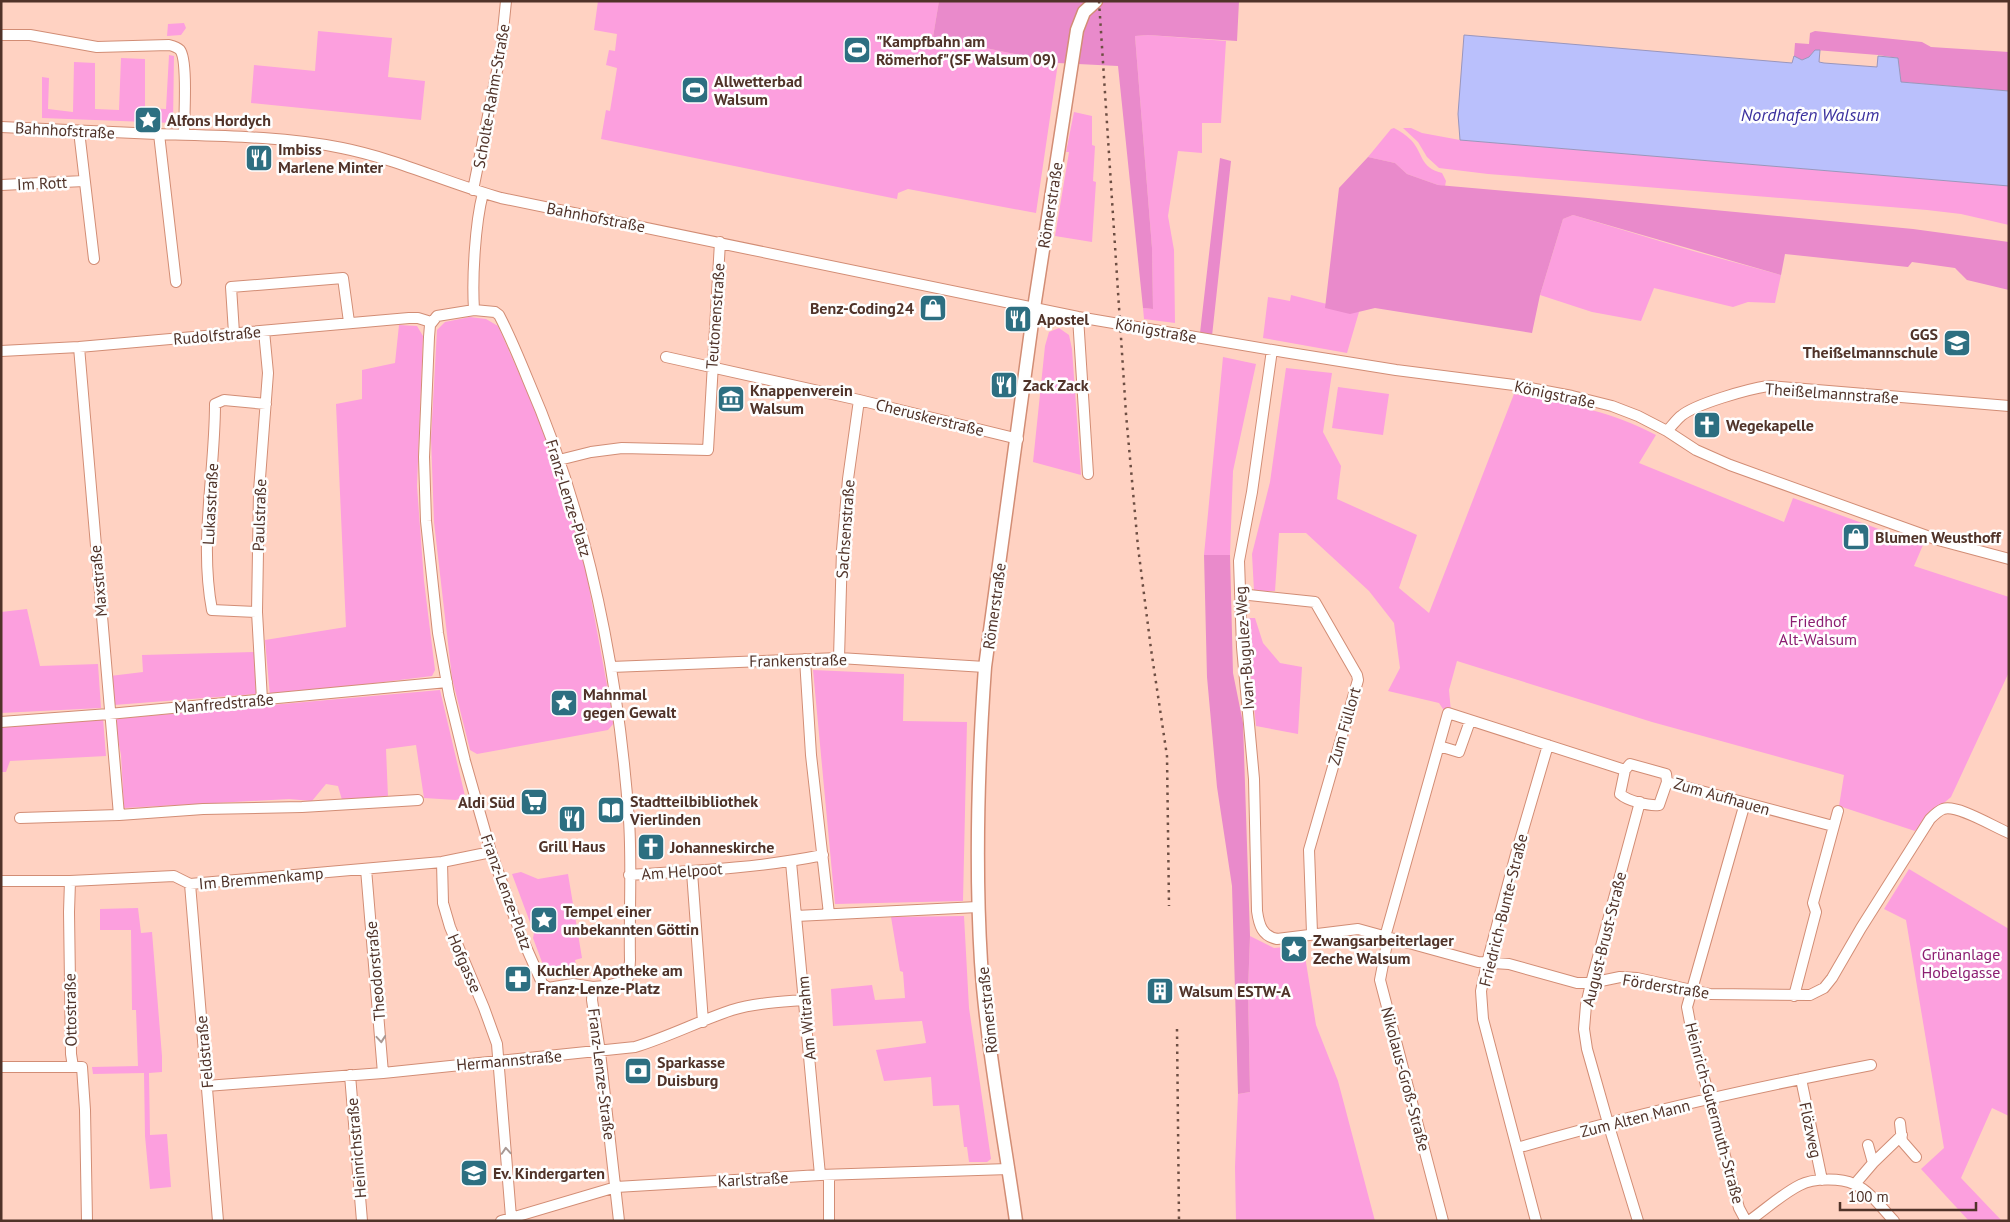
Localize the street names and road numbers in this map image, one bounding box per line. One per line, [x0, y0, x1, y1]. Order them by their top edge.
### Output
street label: Scholte-Rahm-Straße [468, 22, 514, 170]
street label: Bahnhofstraße [14, 117, 116, 143]
street label: Römerstraße [1033, 160, 1067, 250]
street label: Im Rott [16, 172, 68, 194]
street label: Bahnhofstraße [545, 198, 647, 236]
street label: Teutonenstraße [701, 262, 729, 370]
street label: Königstraße [1114, 313, 1198, 347]
street label: Rudolfstraße [172, 321, 262, 349]
street label: Königstraße [1513, 376, 1597, 412]
street label: Theißelmannstraße [1765, 378, 1899, 408]
street label: Cheruskerstraße [874, 394, 986, 440]
street label: Franz-Lenze-Platz [542, 437, 596, 559]
street label: Lukasstraße [198, 463, 222, 545]
street label: Paulstraße [248, 478, 270, 552]
street label: Sachsenstraße [832, 479, 858, 579]
street label: Maxstraße [85, 544, 111, 618]
street label: Römerstraße [978, 562, 1010, 650]
street label: Ivan-Bugulez-Weg [1230, 585, 1258, 711]
street label: Frankenstraße [749, 649, 847, 671]
street label: Zum Füllort [1323, 684, 1365, 767]
street label: Manfredstraße [173, 689, 275, 717]
street label: Zum Aufhauen [1672, 773, 1772, 819]
street label: Franz-Lenze-Platz [477, 831, 537, 953]
street label: Friedrich-Bunte-Straße [1474, 831, 1532, 989]
street label: Am Helpoot [641, 858, 724, 884]
street label: Im Bremmenkamp [198, 863, 324, 893]
street label: August-Brust-Straße [1578, 869, 1630, 1009]
street label: Theodorstraße [361, 920, 389, 1022]
street label: Hofgasse [444, 930, 486, 996]
street label: Römerstraße [973, 966, 1001, 1054]
street label: Förderstraße [1621, 969, 1711, 1003]
street label: Ottostraße [59, 973, 81, 1047]
street label: Am Witrahm [792, 975, 820, 1061]
street label: Nikolaus-Groß-Straße [1377, 1005, 1435, 1153]
street label: Franz-Lenze-Straße [584, 1007, 620, 1141]
street label: Feldstraße [191, 1015, 217, 1089]
street label: Heinrich-Gutermuth-Straße [1681, 1020, 1749, 1206]
street label: Hermannstraße [455, 1045, 563, 1075]
street label: Zum Alten Mann [1578, 1095, 1692, 1141]
street label: Heinrichstraße [342, 1097, 370, 1199]
street label: Flözweg [1795, 1100, 1827, 1160]
street label: Karlstraße [717, 1167, 789, 1191]

